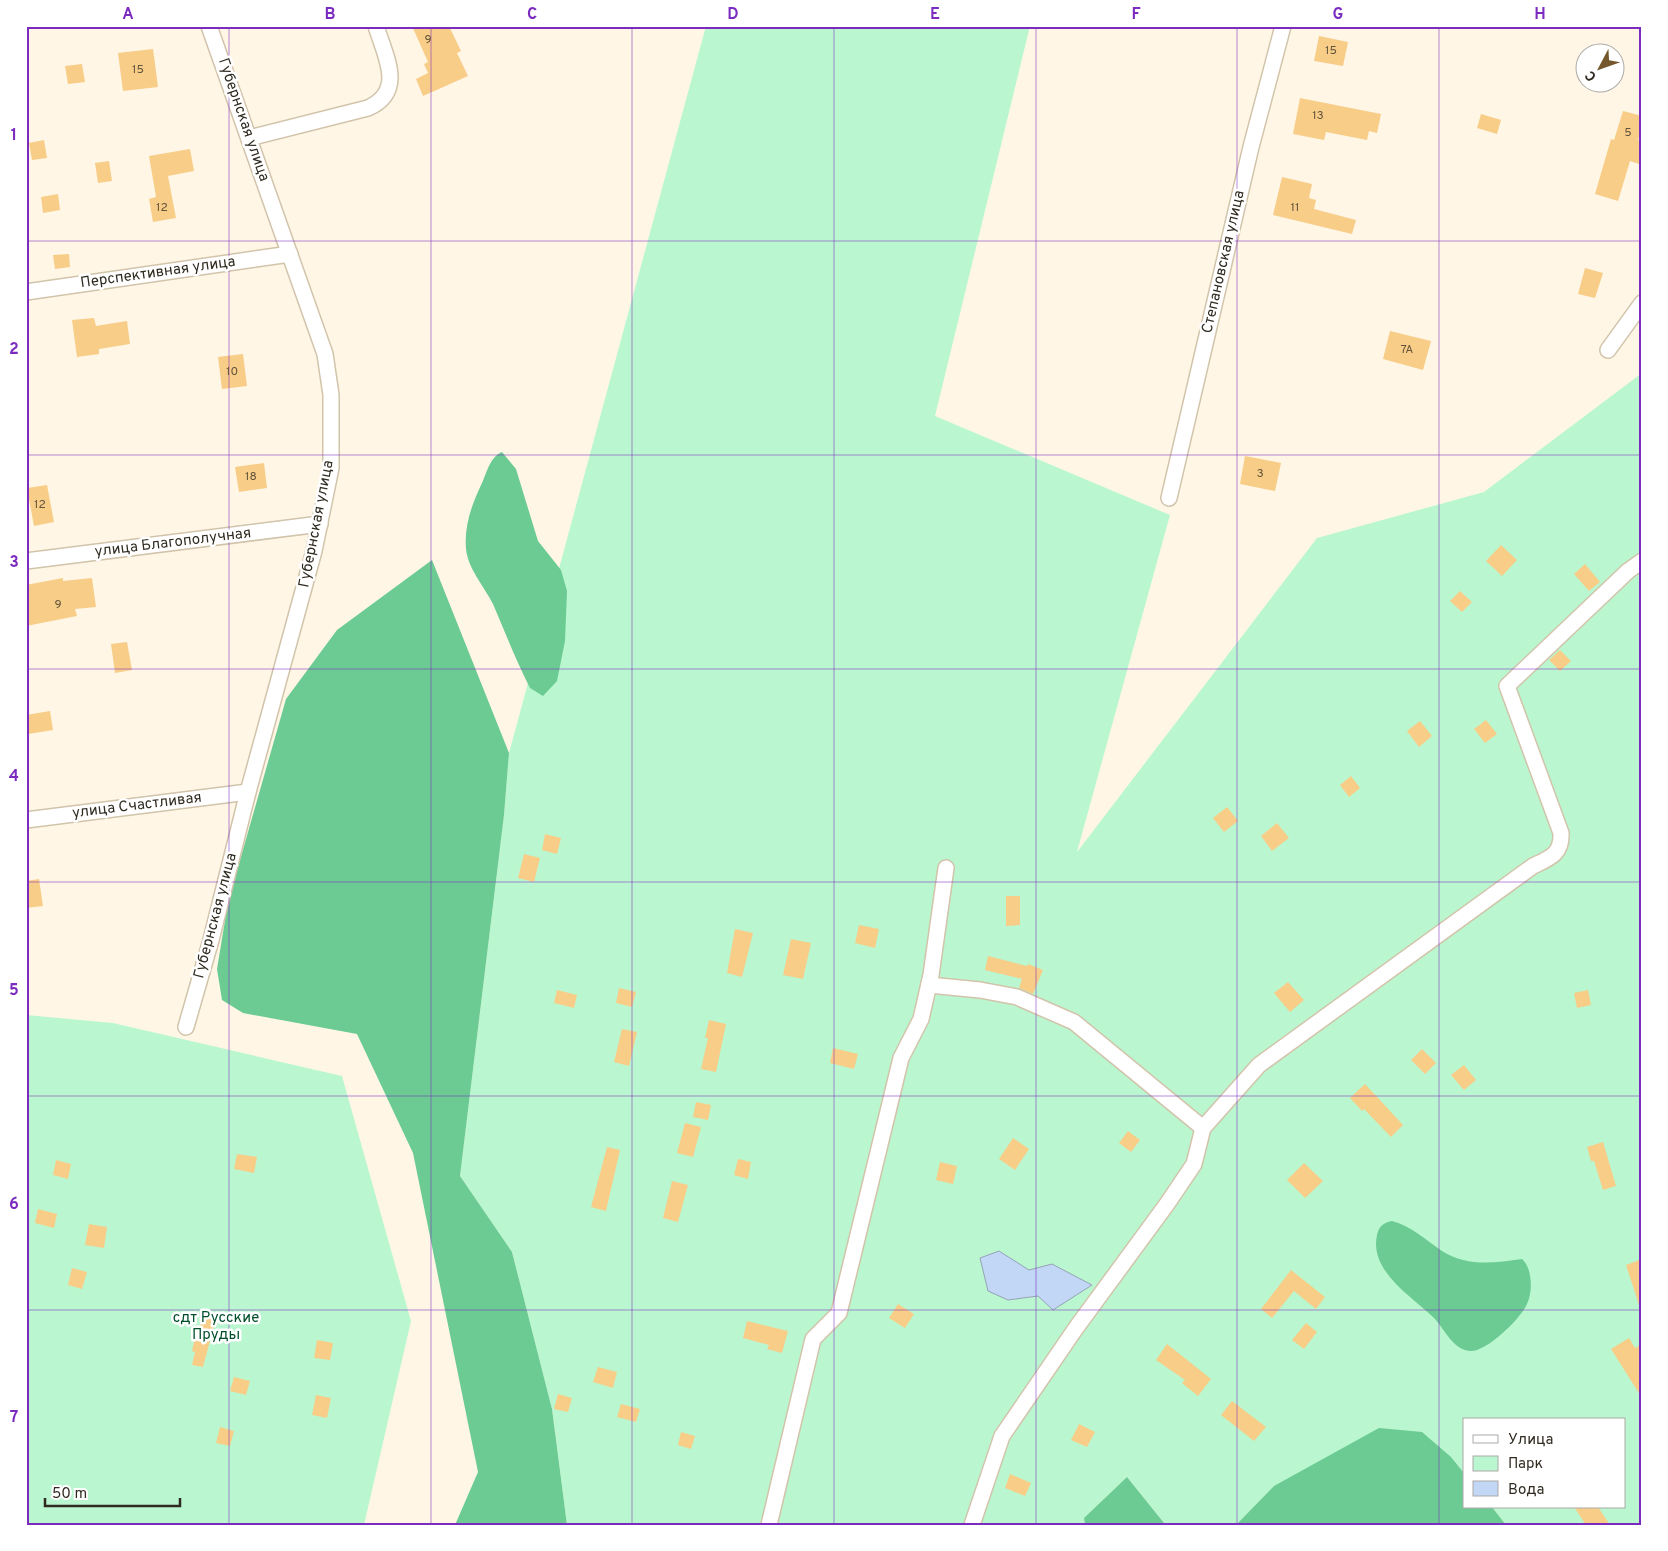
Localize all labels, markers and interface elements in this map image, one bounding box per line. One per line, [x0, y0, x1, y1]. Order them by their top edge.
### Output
text: A [122, 5, 134, 25]
text: B [324, 5, 336, 25]
text: C [527, 5, 537, 25]
text: D [727, 5, 739, 25]
text: E [930, 5, 940, 25]
text: F [1131, 5, 1141, 25]
text: G [1333, 5, 1343, 25]
text: H [1534, 5, 1546, 25]
house number: 9 [424, 32, 432, 48]
north arrow [1576, 42, 1626, 92]
house number: 15 [1325, 43, 1337, 59]
street label: Губернская улица [213, 56, 273, 184]
house number: 15 [132, 62, 144, 78]
text: С [1582, 67, 1601, 84]
house number: 13 [1312, 108, 1324, 124]
house number: 5 [1624, 125, 1632, 141]
text: 1 [11, 126, 17, 146]
street label: Степановская улица [1198, 189, 1250, 335]
house number: 12 [156, 200, 168, 216]
house number: 11 [1291, 200, 1299, 216]
street label: Перспективная улица [79, 253, 237, 293]
text: 2 [9, 340, 19, 360]
house number: 7А [1400, 342, 1414, 358]
house number: 10 [226, 364, 238, 380]
street label: Губернская улица [295, 459, 339, 589]
house number: 3 [1256, 466, 1264, 482]
house number: 18 [245, 469, 257, 485]
house number: 12 [34, 497, 46, 513]
street label: улица Благополучная [94, 524, 252, 562]
text: 3 [9, 553, 19, 573]
house number: 9 [54, 597, 62, 613]
text: 4 [9, 767, 19, 787]
street label: улица Счастливая [71, 789, 203, 823]
street label: Губернская улица [190, 851, 242, 981]
text: 5 [9, 981, 19, 1001]
text: 6 [9, 1195, 19, 1215]
park label: сдт Русские Пруды [173, 1309, 259, 1345]
text: 7 [10, 1408, 18, 1428]
legend [1463, 1418, 1626, 1508]
text: Улица [1508, 1431, 1553, 1450]
text: Парк [1508, 1455, 1543, 1474]
scale bar [45, 1476, 180, 1508]
text: Вода [1508, 1481, 1544, 1500]
text: 50 m [52, 1485, 87, 1504]

